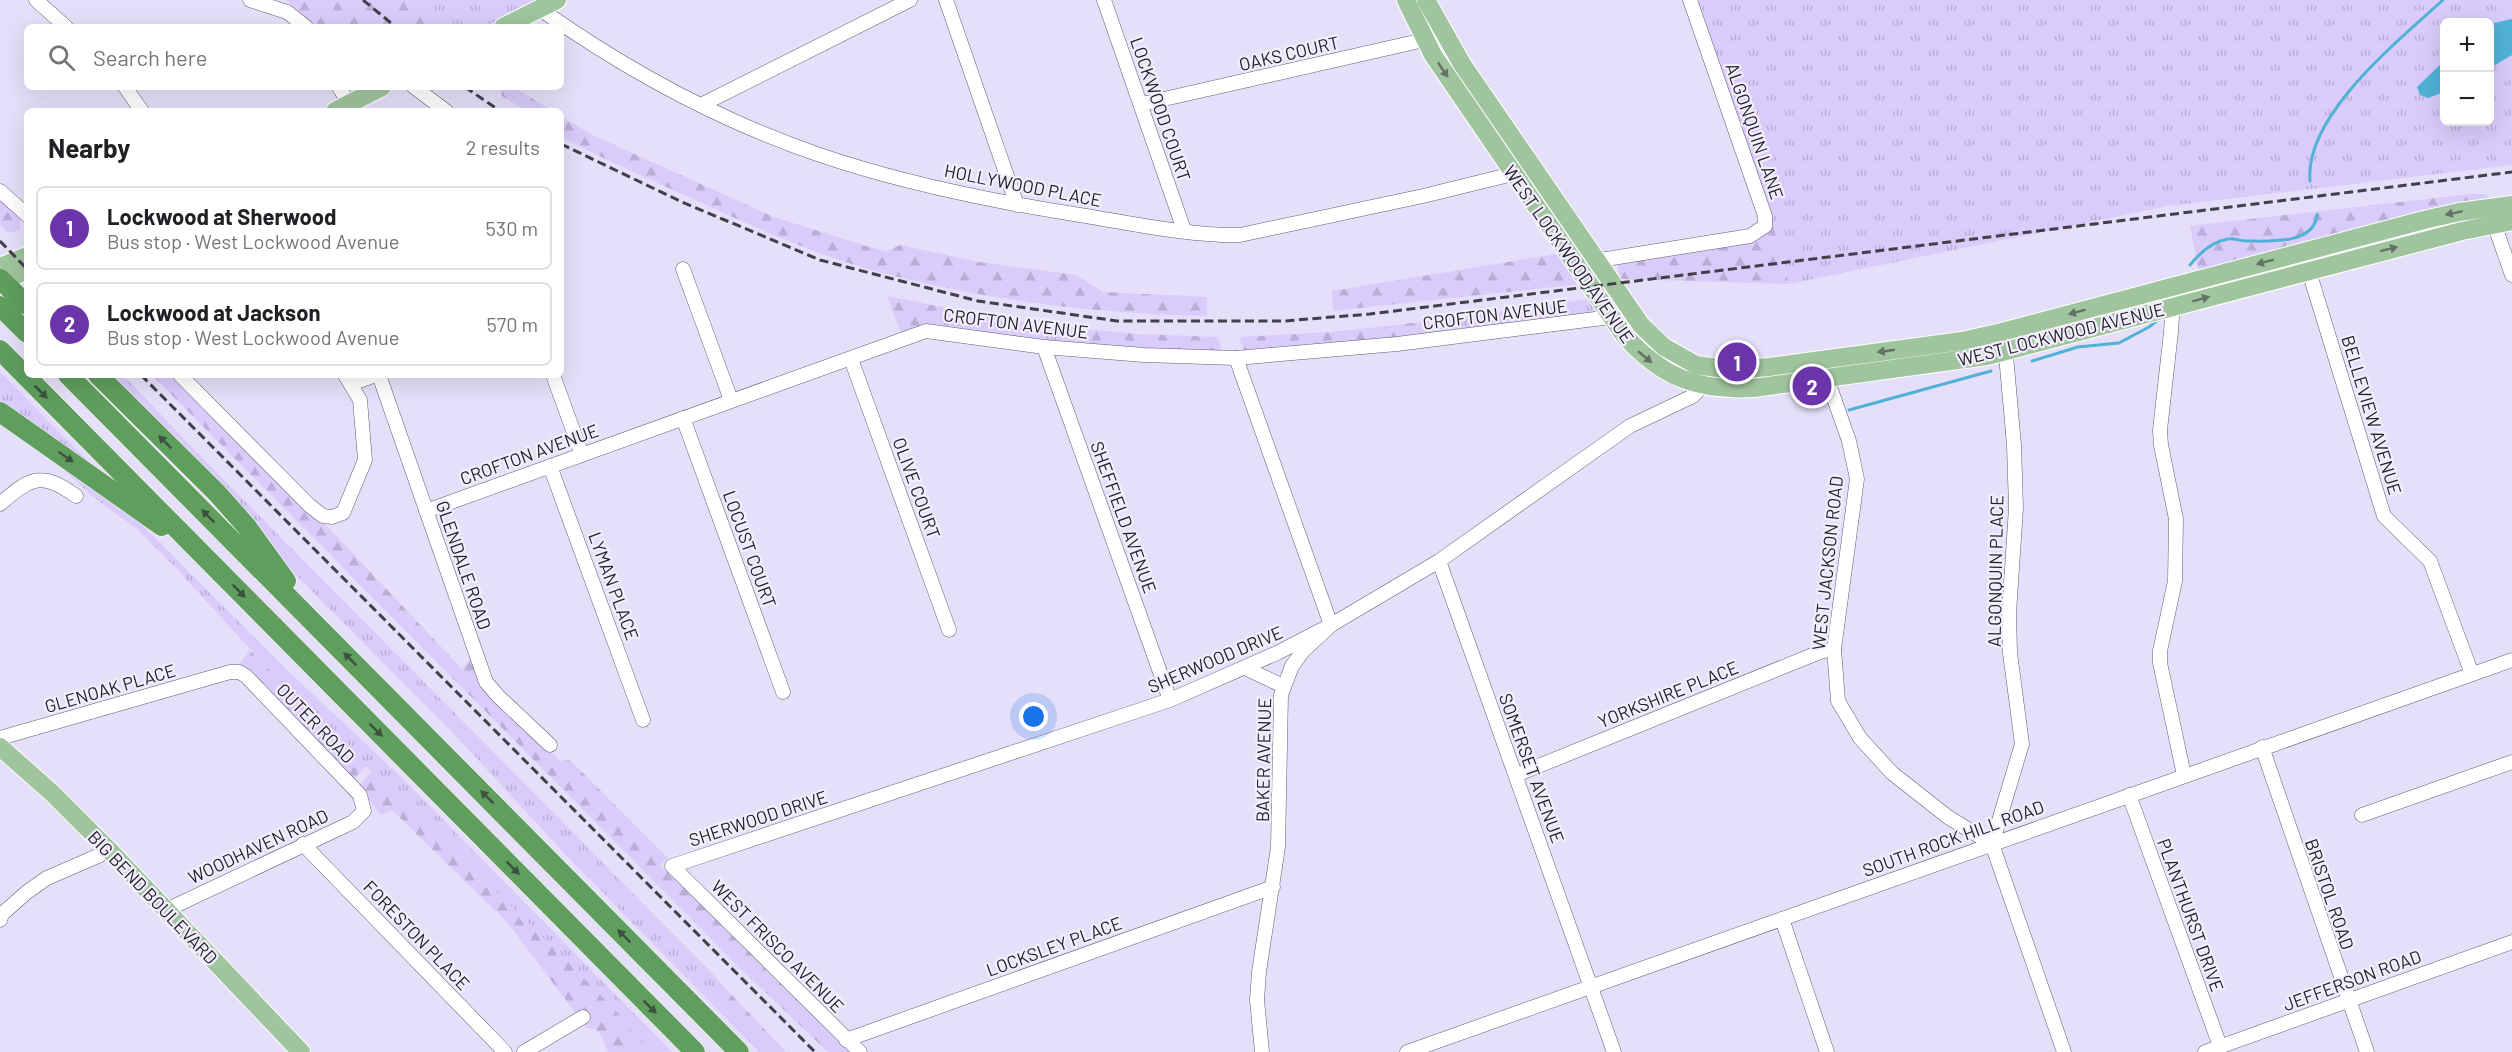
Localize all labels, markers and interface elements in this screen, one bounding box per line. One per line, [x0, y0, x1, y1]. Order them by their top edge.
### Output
map controls [2440, 18, 2494, 126]
button: + [2440, 18, 2494, 72]
search box [24, 24, 564, 90]
street label: OAKS COURT [1237, 31, 1341, 75]
street label: LOCKWOOD COURT [1126, 34, 1196, 184]
icon: search [45, 41, 78, 74]
text: Search here [93, 44, 207, 70]
street label: ALGONQUIN LANE [1721, 60, 1789, 202]
one-way arrow [1437, 62, 1448, 78]
button: − [2440, 72, 2494, 126]
text: Nearby [48, 132, 130, 163]
text: 2 results [466, 135, 540, 159]
street label: HOLLYWOOD PLACE [942, 159, 1104, 211]
street label: WEST LOCKWOOD AVENUE [1499, 161, 1639, 347]
text: Lockwood at Sherwood [107, 203, 337, 229]
one-way arrow [2444, 209, 2463, 218]
text: 1 [66, 216, 73, 240]
text: 530 m [486, 216, 538, 240]
text: Bus stop · West Lockwood Avenue [107, 229, 399, 253]
one-way arrow [2380, 244, 2398, 254]
one-way arrow [2256, 258, 2274, 267]
one-way arrow [2191, 293, 2210, 303]
street label: CROFTON AVENUE [1421, 294, 1569, 334]
street label: WEST LOCKWOOD AVENUE [1955, 298, 2167, 370]
text: Lockwood at Jackson [107, 299, 320, 325]
street label: CROFTON AVENUE [942, 303, 1090, 343]
one-way arrow [2068, 308, 2086, 317]
text: 2 [64, 312, 75, 336]
text: 570 m [486, 312, 538, 336]
text: Bus stop · West Lockwood Avenue [107, 325, 399, 349]
street label: BELLEVIEW AVENUE [2337, 333, 2407, 497]
pin: 1 [1718, 340, 1756, 385]
one-way arrow [1877, 347, 1896, 356]
one-way arrow [1637, 350, 1652, 363]
pin: 2 [1792, 364, 1832, 408]
one-way arrow [34, 384, 48, 398]
street label: CROFTON AVENUE [457, 419, 601, 489]
street label: OLIVE COURT [889, 434, 945, 542]
one-way arrow [159, 435, 173, 449]
street label: SHEFFIELD AVENUE [1086, 438, 1162, 596]
one-way arrow [57, 451, 73, 463]
street label: WEST JACKSON ROAD [1807, 475, 1847, 651]
street label: LOCUST COURT [719, 487, 781, 611]
street label: ALGONQUIN PLACE [1983, 495, 2007, 647]
street label: GLENDALE ROAD [432, 498, 496, 632]
one-way arrow [201, 509, 215, 523]
street label: LYMAN PLACE [584, 529, 644, 643]
one-way arrow [231, 584, 245, 598]
street label: SHERWOOD DRIVE [1144, 621, 1286, 697]
one-way arrow [343, 652, 357, 667]
street label: YORKSHIRE PLACE [1595, 656, 1741, 732]
street label: GLENOAK PLACE [42, 659, 178, 717]
street label: OUTER ROAD [272, 678, 360, 768]
street label: SOMERSET AVENUE [1495, 690, 1569, 846]
street label: BAKER AVENUE [1251, 698, 1275, 822]
your location [1019, 702, 1048, 731]
one-way arrow [368, 723, 382, 737]
street label: SHERWOOD DRIVE [686, 785, 830, 851]
one-way arrow [480, 791, 494, 805]
street label: SOUTH ROCK HILL ROAD [1859, 795, 2047, 881]
street label: WOODHAVEN ROAD [184, 804, 332, 888]
street label: BIG BEND BOULEVARD [84, 826, 222, 968]
street label: PLANTHURST DRIVE [2153, 835, 2229, 995]
street label: BRISTOL ROAD [2301, 836, 2359, 952]
one-way arrow [506, 861, 520, 875]
street label: WEST FRISCO AVENUE [707, 875, 849, 1017]
street label: FORESTON PLACE [359, 876, 475, 994]
street label: LOCKSLEY PLACE [983, 911, 1125, 981]
one-way arrow [617, 929, 631, 943]
street label: JEFFERSON ROAD [2280, 945, 2424, 1015]
one-way arrow [643, 1000, 658, 1014]

